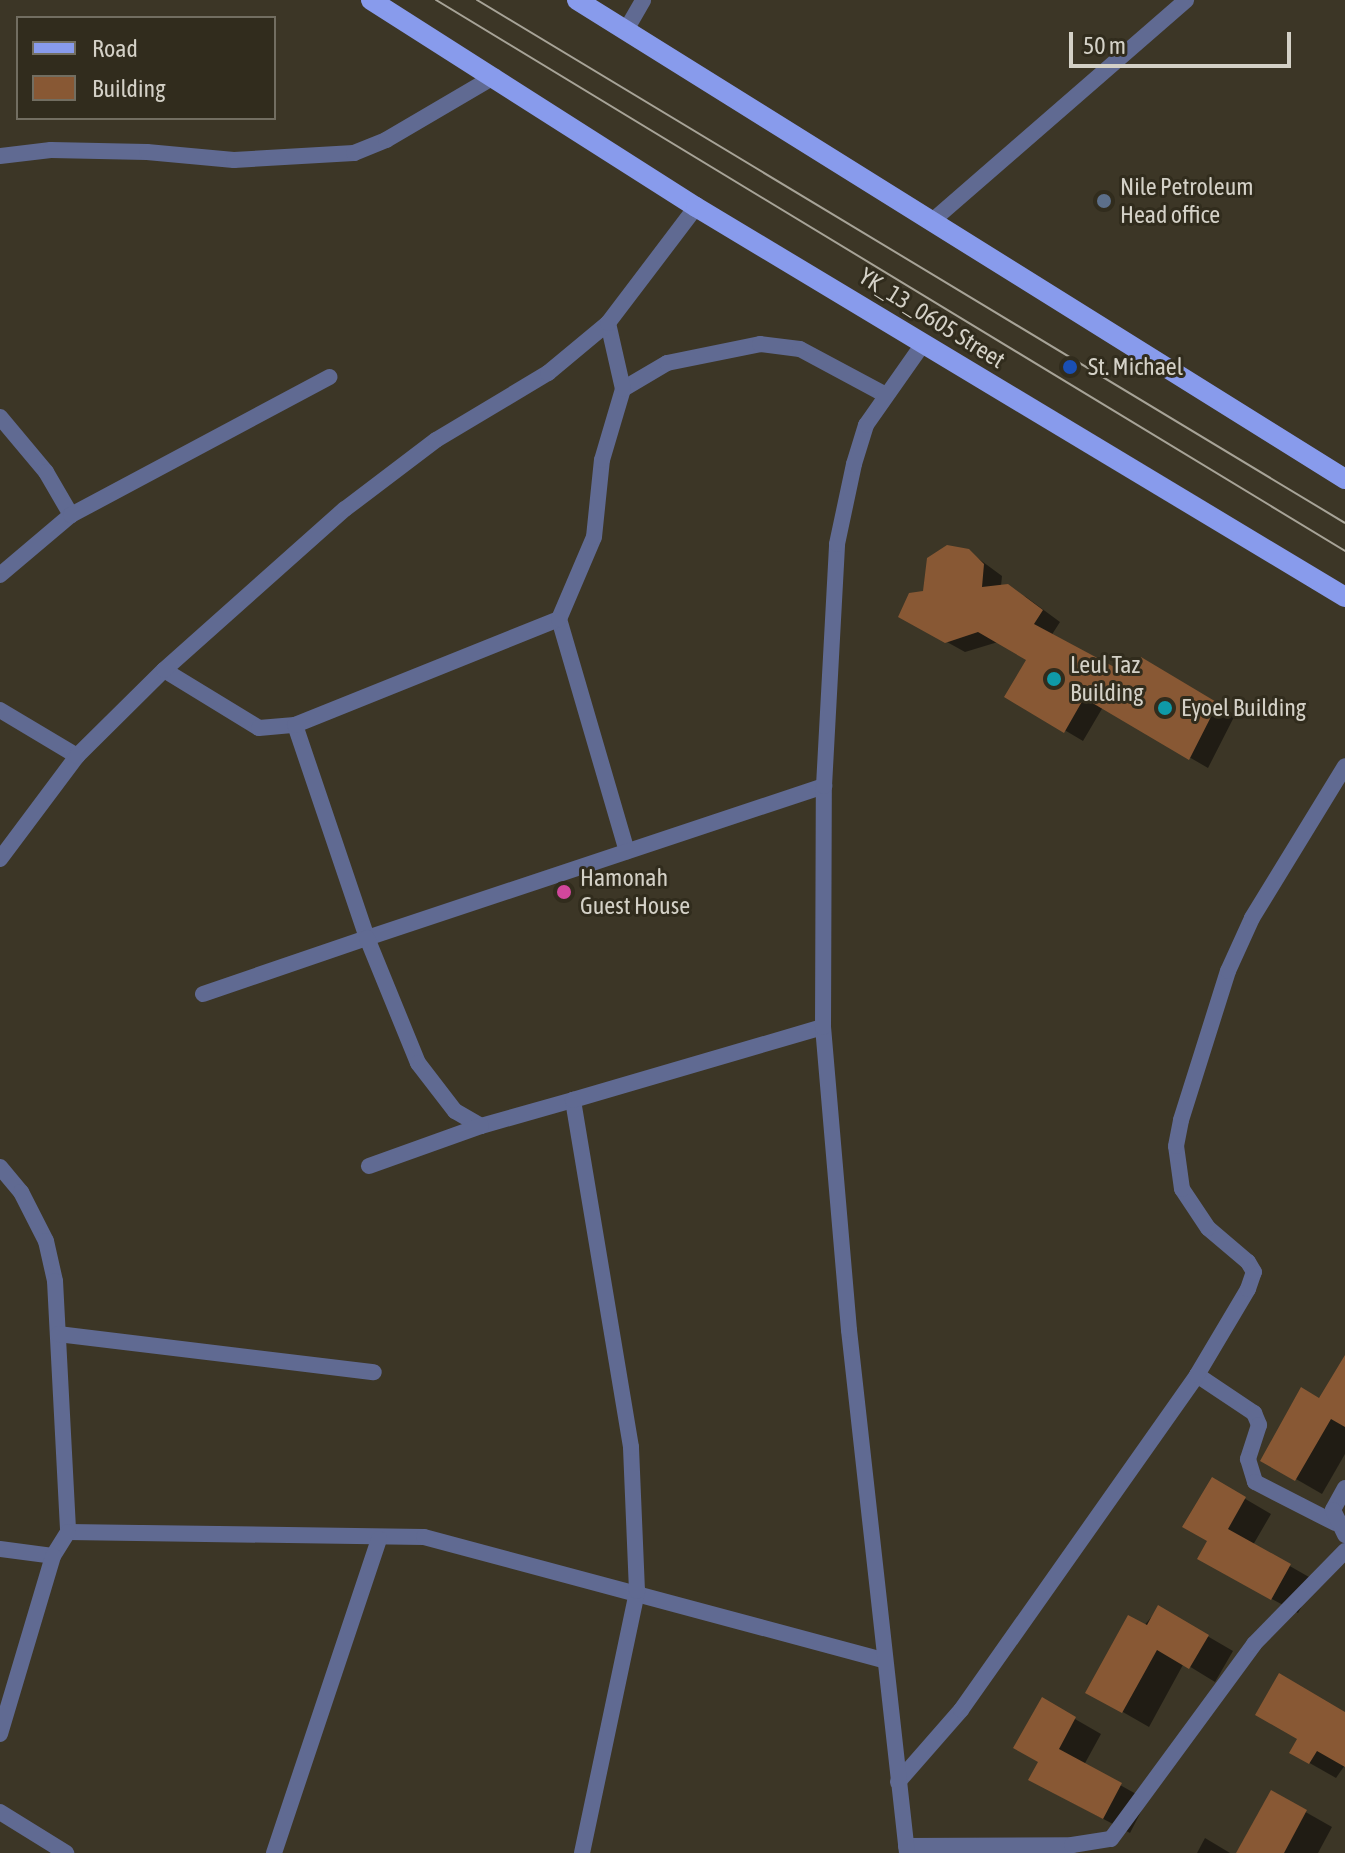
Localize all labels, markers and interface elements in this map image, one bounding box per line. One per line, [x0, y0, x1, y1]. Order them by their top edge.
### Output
legend [16, 16, 276, 120]
scale bar [1073, 16, 1295, 66]
text: 50 m [1083, 32, 1126, 59]
text: Road [92, 35, 138, 62]
text: Building [92, 75, 165, 102]
place label: Nile Petroleum Head office [1120, 173, 1254, 229]
marker: Nile Petroleum Head office [1095, 192, 1113, 210]
street label: YK_13_0605 Street [854, 262, 1010, 374]
place label: St. Michael [1088, 353, 1183, 381]
marker: St. Michael [1059, 356, 1081, 378]
place label: Leul Taz Building [1070, 651, 1143, 707]
marker: Leul Taz Building [1045, 670, 1063, 688]
place label: Eyoel Building [1181, 694, 1306, 722]
marker: Eyoel Building [1156, 699, 1174, 717]
place label: Hamonah Guest House [580, 864, 690, 920]
marker: Hamonah Guest House [555, 883, 573, 901]

